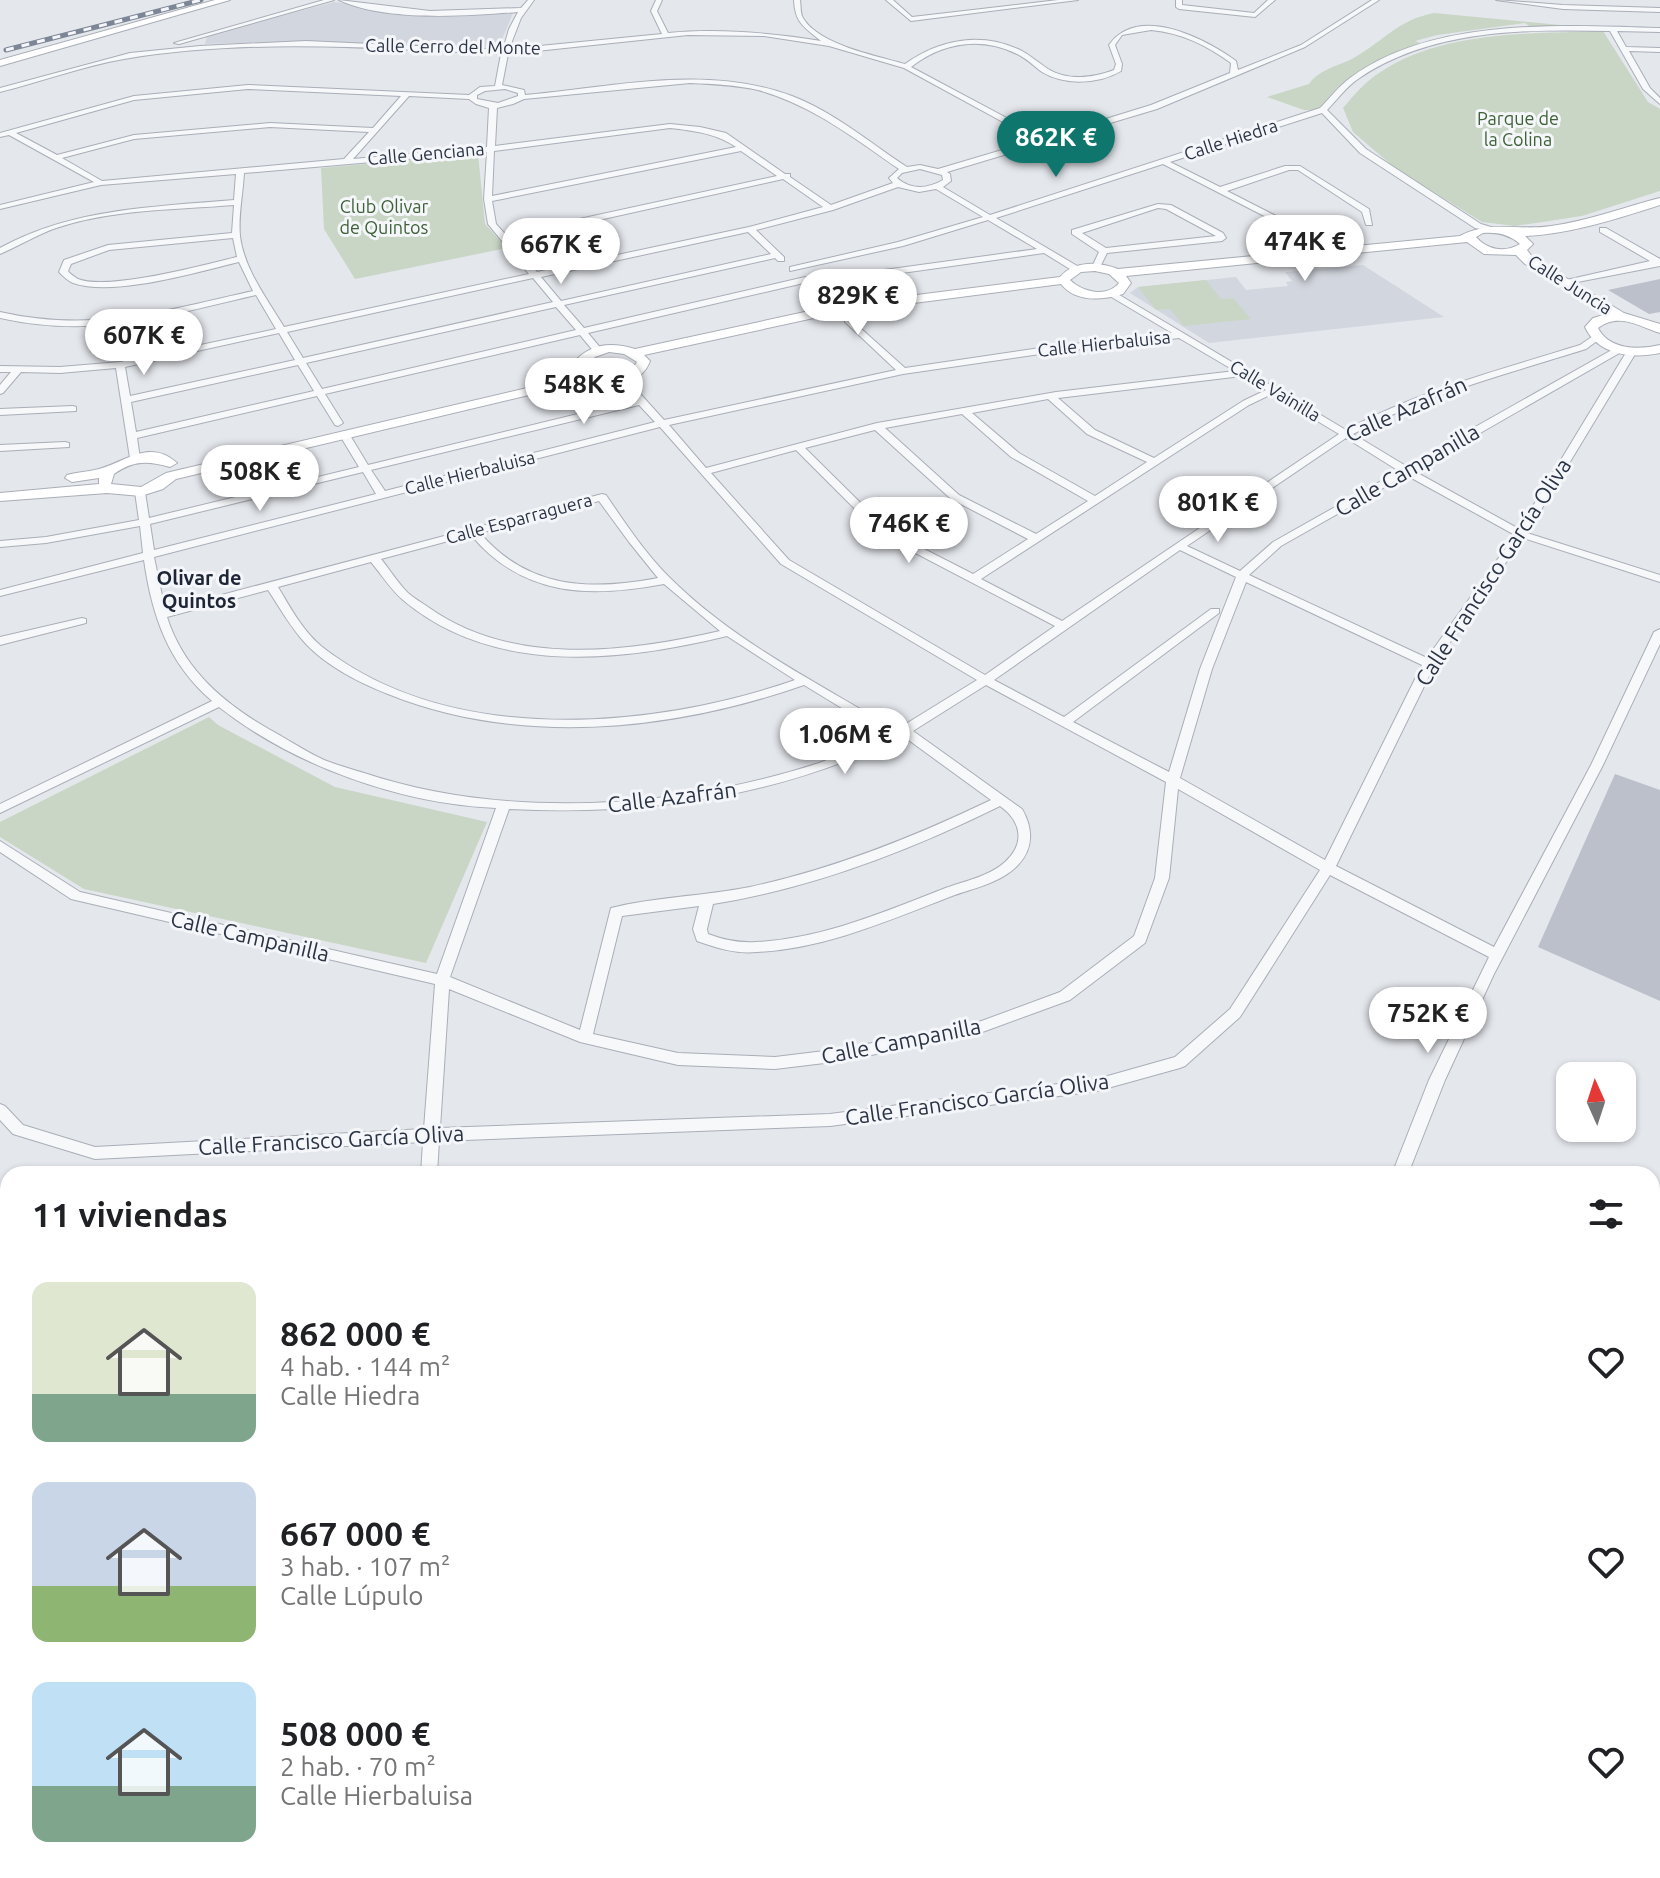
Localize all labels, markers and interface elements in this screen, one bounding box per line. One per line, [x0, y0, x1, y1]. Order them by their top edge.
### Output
street label: Calle Cerro del Monte [365, 34, 541, 58]
park label: Parque de la Colina [1477, 108, 1559, 149]
pin: 862K € [991, 111, 1121, 179]
street label: Calle Hiedra [1181, 115, 1280, 164]
text: 862K € [1015, 122, 1097, 151]
street label: Calle Genciana [367, 138, 485, 168]
park label: Club Olivar de Quintos [340, 196, 429, 238]
pin: 474K € [1240, 215, 1370, 283]
pin: 667K € [496, 218, 626, 286]
text: 474K € [1264, 226, 1346, 255]
text: 667K € [520, 229, 602, 258]
street label: Calle Juncia [1525, 250, 1616, 318]
pin: 829K € [793, 269, 923, 337]
text: 829K € [817, 280, 899, 309]
pin: 607K € [79, 309, 209, 377]
text: 607K € [103, 320, 185, 349]
street label: Calle Hierbaluisa [1036, 326, 1171, 360]
street label: Calle Vainilla [1227, 355, 1324, 425]
pin: 548K € [519, 358, 649, 426]
text: 548K € [543, 369, 625, 398]
street label: Calle Azafrán [1341, 371, 1470, 446]
street label: Calle Campanilla [1330, 418, 1483, 521]
pin: 508K € [195, 445, 325, 513]
street label: Calle Hierbaluisa [402, 446, 537, 498]
street label: Calle Francisco García Oliva [1410, 453, 1576, 690]
text: 508K € [219, 456, 301, 485]
pin: 801K € [1153, 476, 1283, 544]
text: 801K € [1177, 487, 1259, 516]
street label: Calle Esparraguera [443, 489, 594, 547]
pin: 746K € [844, 497, 974, 565]
text: 746K € [868, 508, 950, 537]
district label: Olivar de Quintos [157, 566, 241, 612]
pin: 1.06M € [771, 708, 919, 776]
text: 1.06M € [798, 719, 892, 748]
street label: Calle Azafrán [606, 776, 738, 817]
street label: Calle Campanilla [168, 905, 332, 966]
pin: 752K € [1363, 987, 1493, 1055]
text: 752K € [1387, 998, 1469, 1027]
street label: Calle Campanilla [819, 1013, 983, 1068]
north arrow [1556, 1062, 1636, 1142]
map controls [1556, 1062, 1636, 1142]
street label: Calle Francisco García Oliva [843, 1068, 1111, 1129]
street label: Calle Francisco García Oliva [197, 1120, 465, 1159]
icon: filters [1584, 1192, 1628, 1236]
text: 11 viviendas [32, 1195, 228, 1233]
icon: home [96, 1314, 192, 1410]
text: 862 000 € [280, 1314, 430, 1352]
icon: heart [1584, 1340, 1628, 1384]
text: 4 hab. · 144 m² [280, 1352, 450, 1381]
text: Calle Hiedra [280, 1381, 420, 1410]
icon: home [96, 1514, 192, 1610]
text: 667 000 € [280, 1514, 430, 1552]
icon: heart [1584, 1540, 1628, 1584]
text: 3 hab. · 107 m² [280, 1552, 450, 1581]
text: Calle Lúpulo [280, 1581, 423, 1610]
icon: home [96, 1714, 192, 1810]
text: 508 000 € [280, 1714, 430, 1752]
icon: heart [1584, 1740, 1628, 1784]
text: 2 hab. · 70 m² [280, 1752, 436, 1781]
text: Calle Hierbaluisa [280, 1781, 473, 1810]

